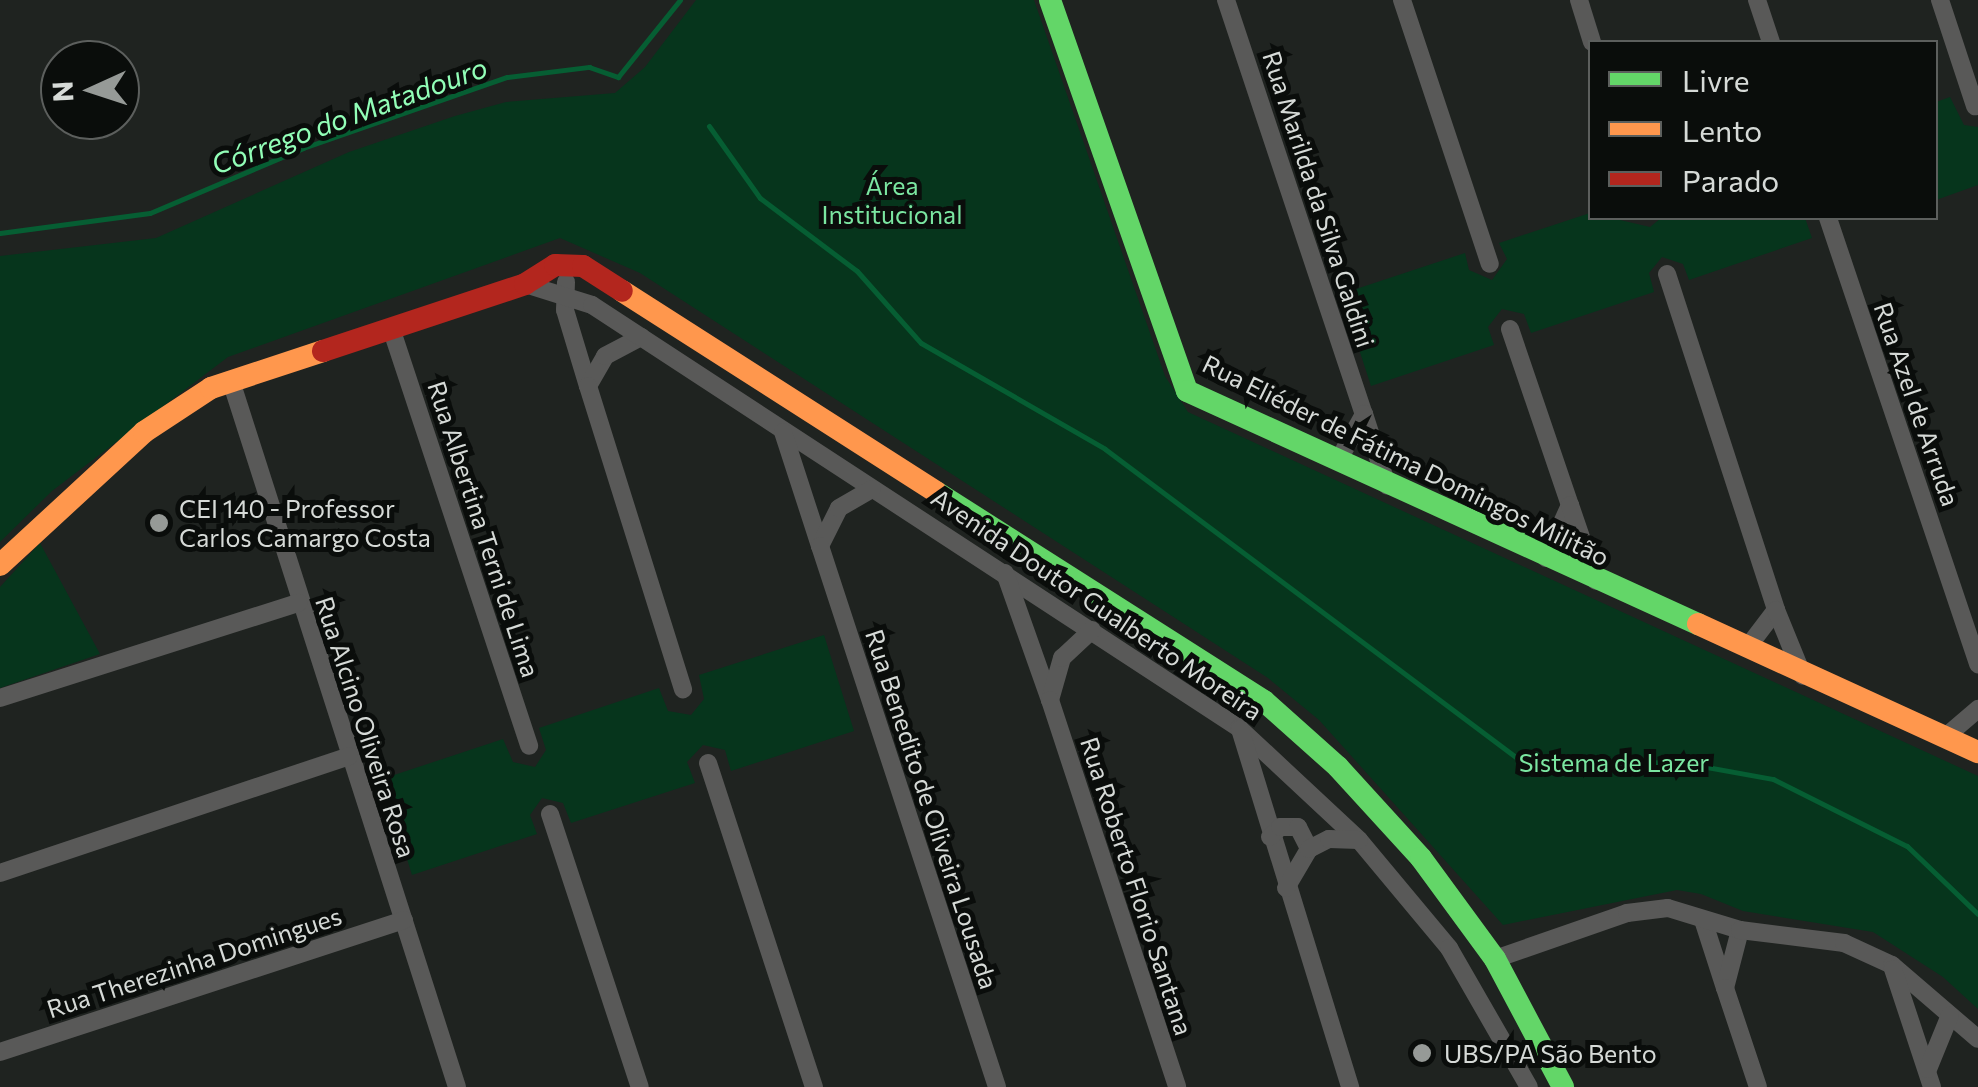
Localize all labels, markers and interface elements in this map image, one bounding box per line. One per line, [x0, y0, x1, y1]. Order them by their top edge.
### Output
north arrow [40, 40, 140, 140]
legend [1588, 40, 1938, 220]
street label: Rua Marilda da Silva Galdini [1257, 47, 1381, 351]
water label: Córrego do Matadouro [206, 49, 492, 181]
text: Livre [1682, 61, 1750, 98]
text: N [45, 80, 80, 103]
text: Lento [1682, 111, 1762, 148]
text: Parado [1682, 161, 1779, 198]
park label: Área Institucional [822, 171, 962, 230]
street label: Rua Azel de Arruda [1868, 298, 1966, 510]
street label: Rua Eliéder de Fátima Domingos Militão [1198, 348, 1614, 572]
street label: Rua Albertina Terni de Lima [422, 377, 546, 681]
street label: Avenida Doutor Gualberto Moreira [926, 482, 1268, 726]
place label: CEI 140 - Professor Carlos Camargo Costa [179, 494, 431, 553]
marker: CEI 140 - Professor Carlos Camargo Costa [148, 512, 170, 534]
street label: Rua Alcino Oliveira Rosa [310, 593, 422, 861]
street label: Rua Benedito de Oliveira Lousada [860, 625, 1004, 993]
street label: Rua Roberto Florio Santana [1075, 733, 1199, 1039]
park label: Sistema de Lazer [1519, 747, 1709, 777]
street label: Rua Therezinha Domingues [43, 900, 345, 1024]
place label: UBS/PA São Bento [1444, 1038, 1657, 1068]
marker: UBS/PA São Bento [1409, 1040, 1435, 1066]

